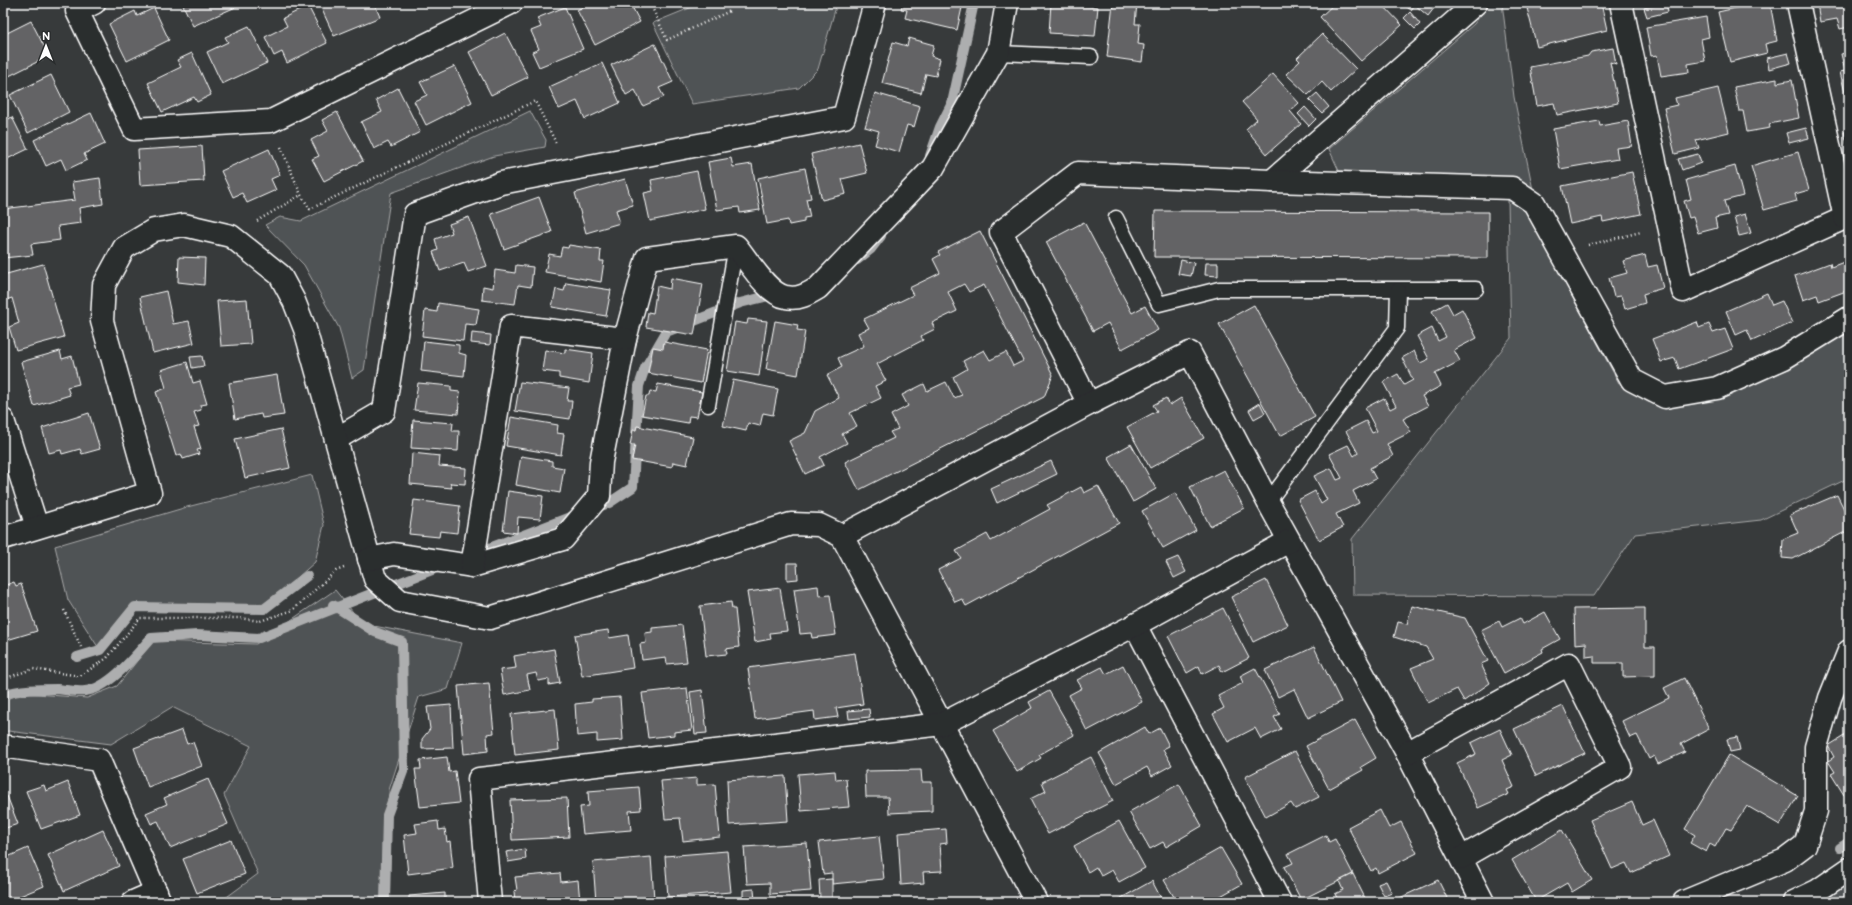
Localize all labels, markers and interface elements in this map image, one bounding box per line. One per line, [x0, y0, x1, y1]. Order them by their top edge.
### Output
north arrow [26, 26, 66, 66]
text: N [42, 30, 50, 43]

